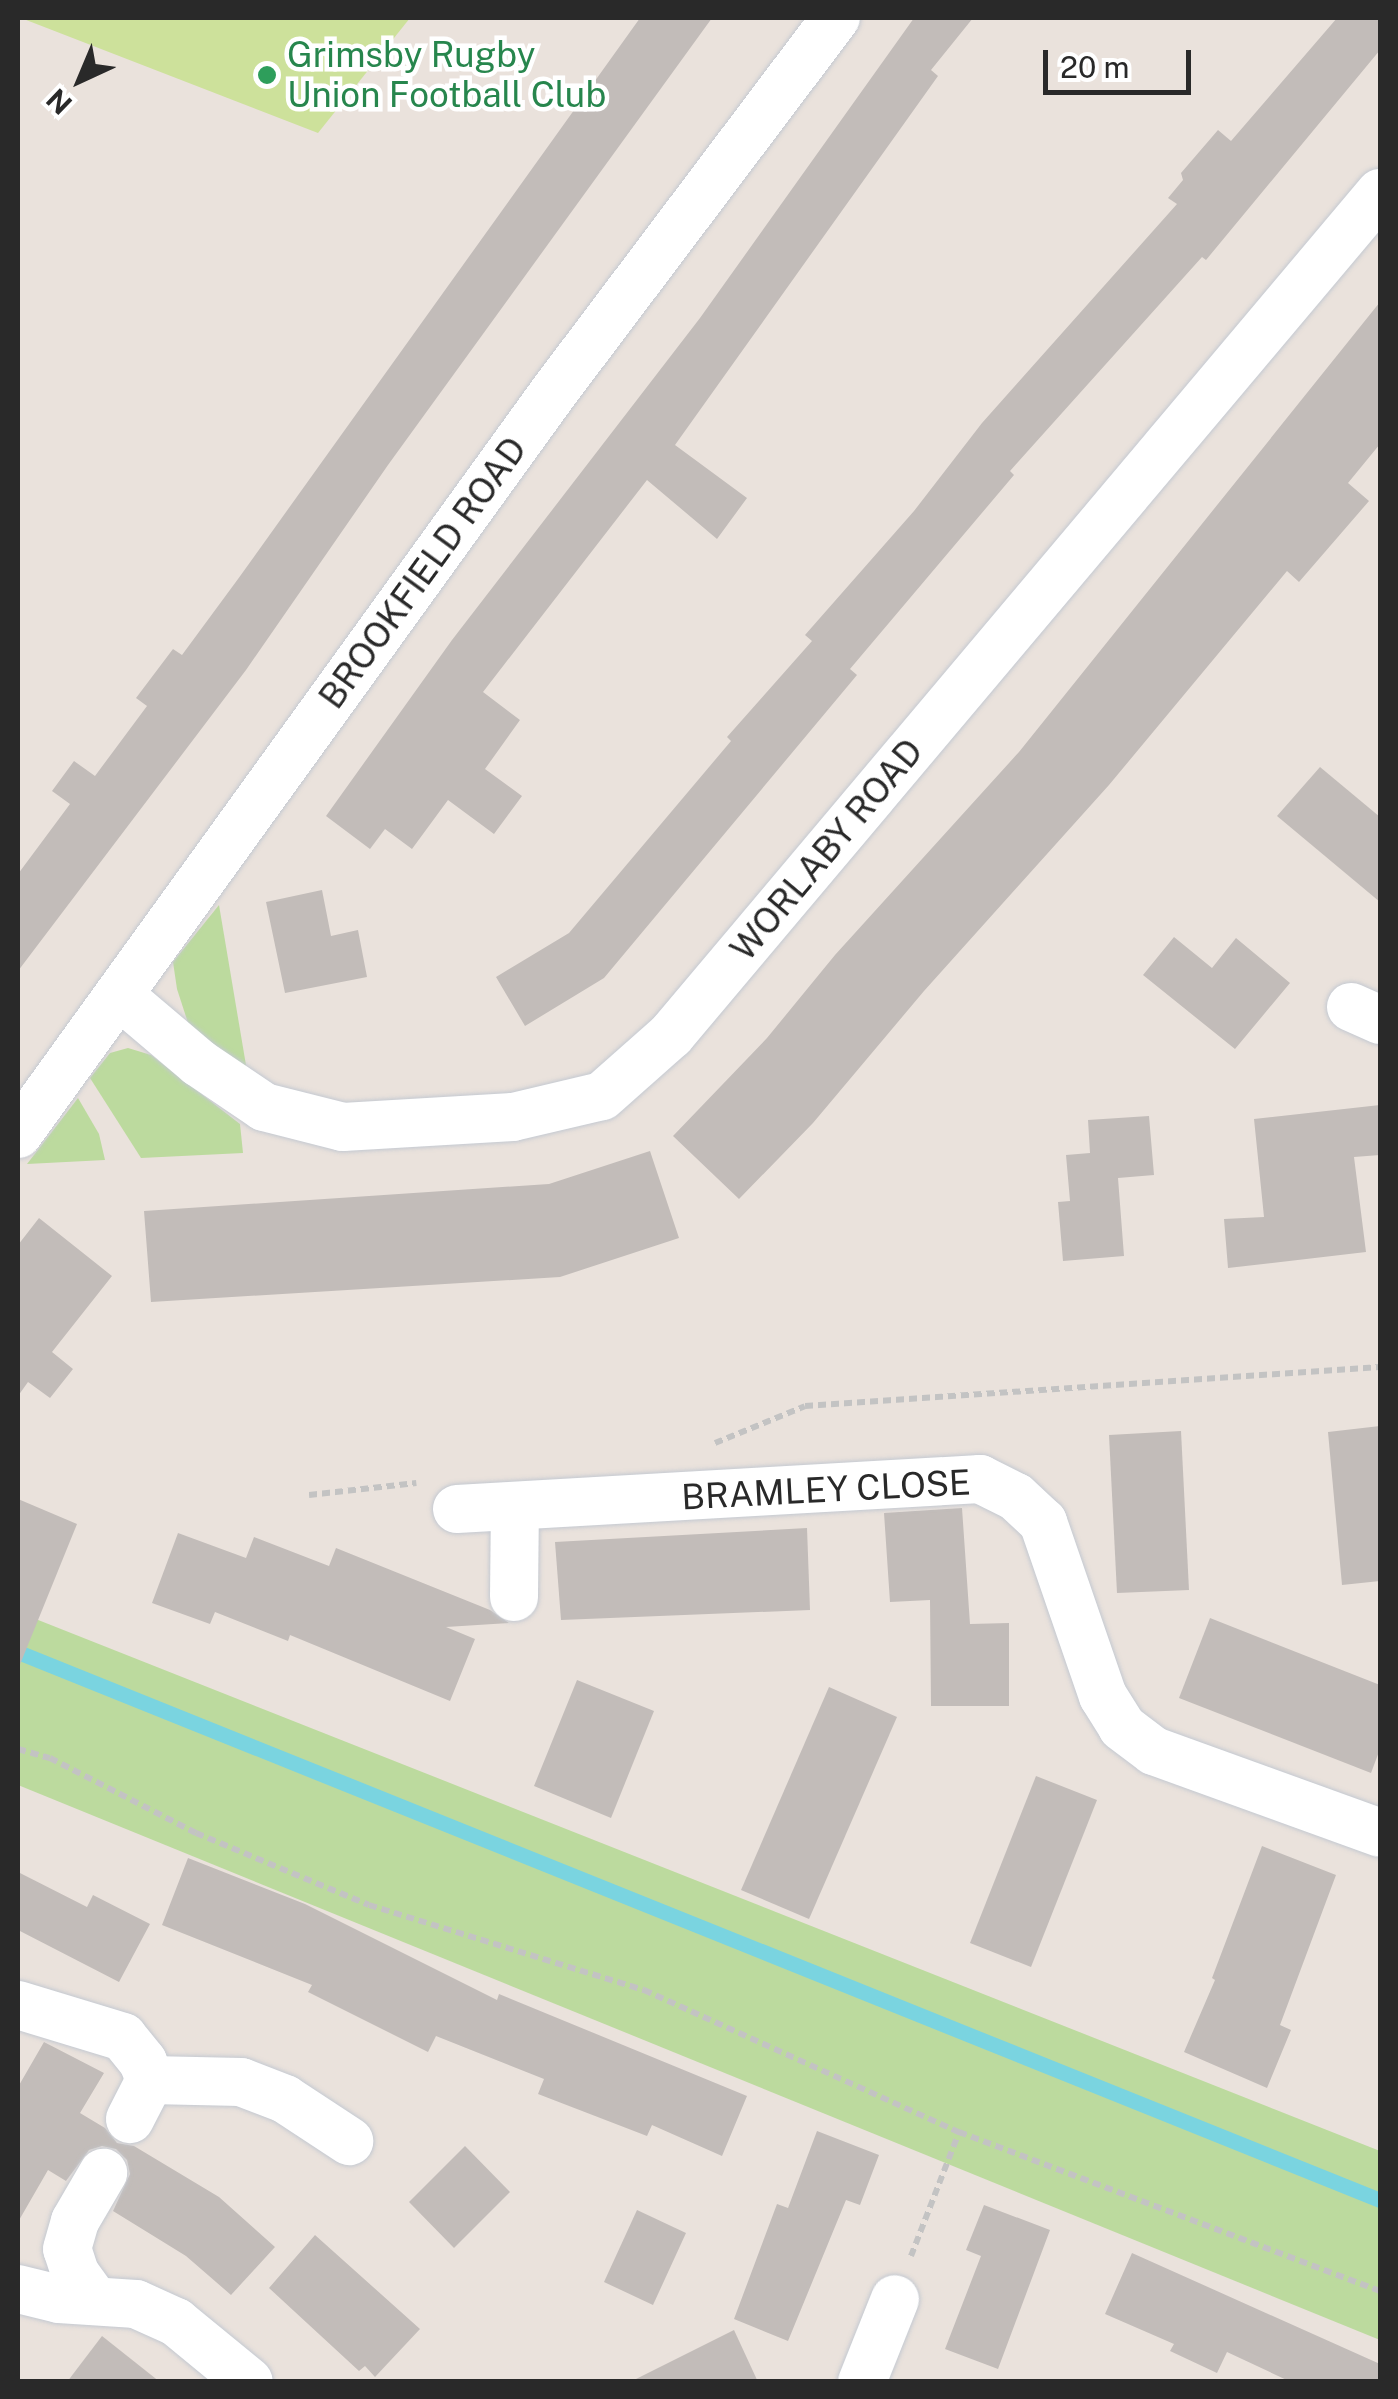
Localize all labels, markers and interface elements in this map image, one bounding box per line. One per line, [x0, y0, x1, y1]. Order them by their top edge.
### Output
north arrow [30, 30, 130, 130]
scale bar [1048, 30, 1196, 92]
place label: Grimsby Rugby Union Football Club [287, 34, 606, 116]
text: 20 m [1060, 49, 1129, 85]
marker: Grimsby Rugby Union Football Club [256, 64, 278, 86]
text: N [39, 82, 78, 121]
street label: BROOKFIELD ROAD [311, 429, 535, 717]
street label: WORLABY ROAD [722, 731, 932, 969]
street label: BRAMLEY CLOSE [680, 1461, 972, 1519]

